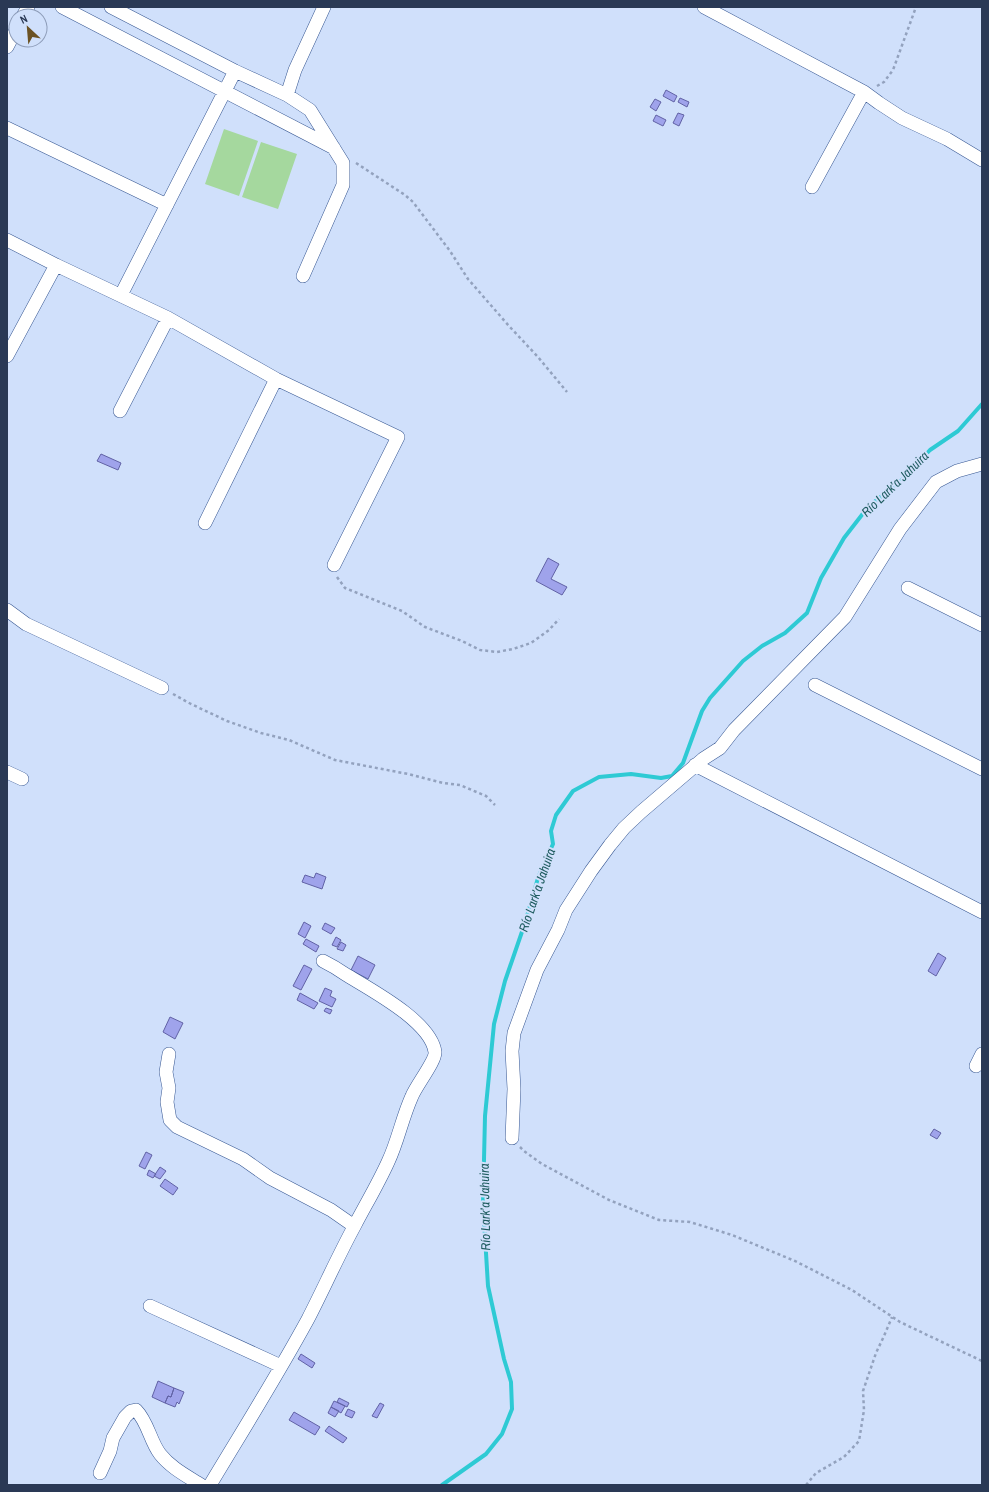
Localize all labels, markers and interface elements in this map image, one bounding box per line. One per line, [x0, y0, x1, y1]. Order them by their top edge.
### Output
north arrow [8, 8, 48, 48]
text: N [18, 11, 30, 27]
water label: Río Lark’a Jahuira [858, 448, 932, 520]
water label: Río Lark’a Jahuira [515, 846, 559, 934]
water label: Río Lark’a Jahuira [476, 1163, 494, 1251]

